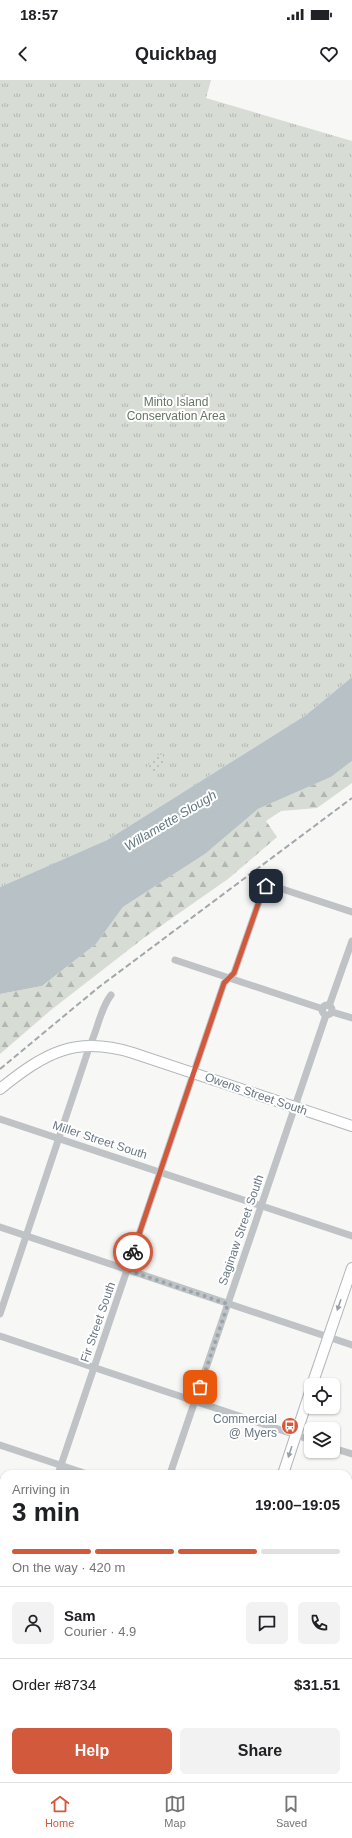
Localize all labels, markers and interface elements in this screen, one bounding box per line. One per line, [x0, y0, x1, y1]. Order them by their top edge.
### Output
text: 18:57 [20, 6, 58, 23]
icon: back [12, 43, 34, 65]
icon: heart [318, 43, 340, 65]
text: Quickbag [135, 44, 217, 64]
park label: Minto Island Conservation Area [127, 395, 226, 423]
water label: Willamette Slough [122, 787, 219, 854]
pin [249, 869, 283, 903]
icon: home [255, 875, 277, 897]
street label: Owens Street South [203, 1070, 309, 1118]
street label: Miller Street South [51, 1118, 149, 1162]
street label: Saginaw Street South [215, 1173, 267, 1287]
courier [113, 1232, 153, 1272]
icon: bike [122, 1241, 144, 1263]
street label: Fir Street South [78, 1280, 118, 1364]
one-way arrow [336, 1299, 342, 1311]
pin [183, 1370, 217, 1404]
icon: bag [189, 1376, 211, 1398]
map controls [304, 1378, 340, 1458]
button: locate [304, 1378, 340, 1414]
place label: Commercial @ Myers [213, 1412, 277, 1440]
bus stop icon: Commercial @ Myers [280, 1416, 300, 1436]
button: layers [304, 1422, 340, 1458]
one-way arrow [286, 1447, 292, 1459]
text: Arriving in [12, 1482, 70, 1497]
text: 19:00–19:05 [255, 1496, 340, 1513]
text: 3 min [12, 1497, 80, 1527]
text: On the way · 420 m [12, 1560, 125, 1575]
button: person [12, 1602, 54, 1644]
button: chat [246, 1602, 288, 1644]
button: phone [298, 1602, 340, 1644]
text: Sam [64, 1607, 96, 1624]
text: Courier · 4.9 [64, 1624, 136, 1639]
text: Order #8734 [12, 1676, 96, 1693]
text: $31.51 [294, 1676, 340, 1693]
button: Help [12, 1728, 172, 1774]
button: Share [180, 1728, 340, 1774]
tab: Home [45, 1793, 74, 1829]
tab: Map [164, 1793, 186, 1829]
tab: Saved [276, 1793, 307, 1829]

